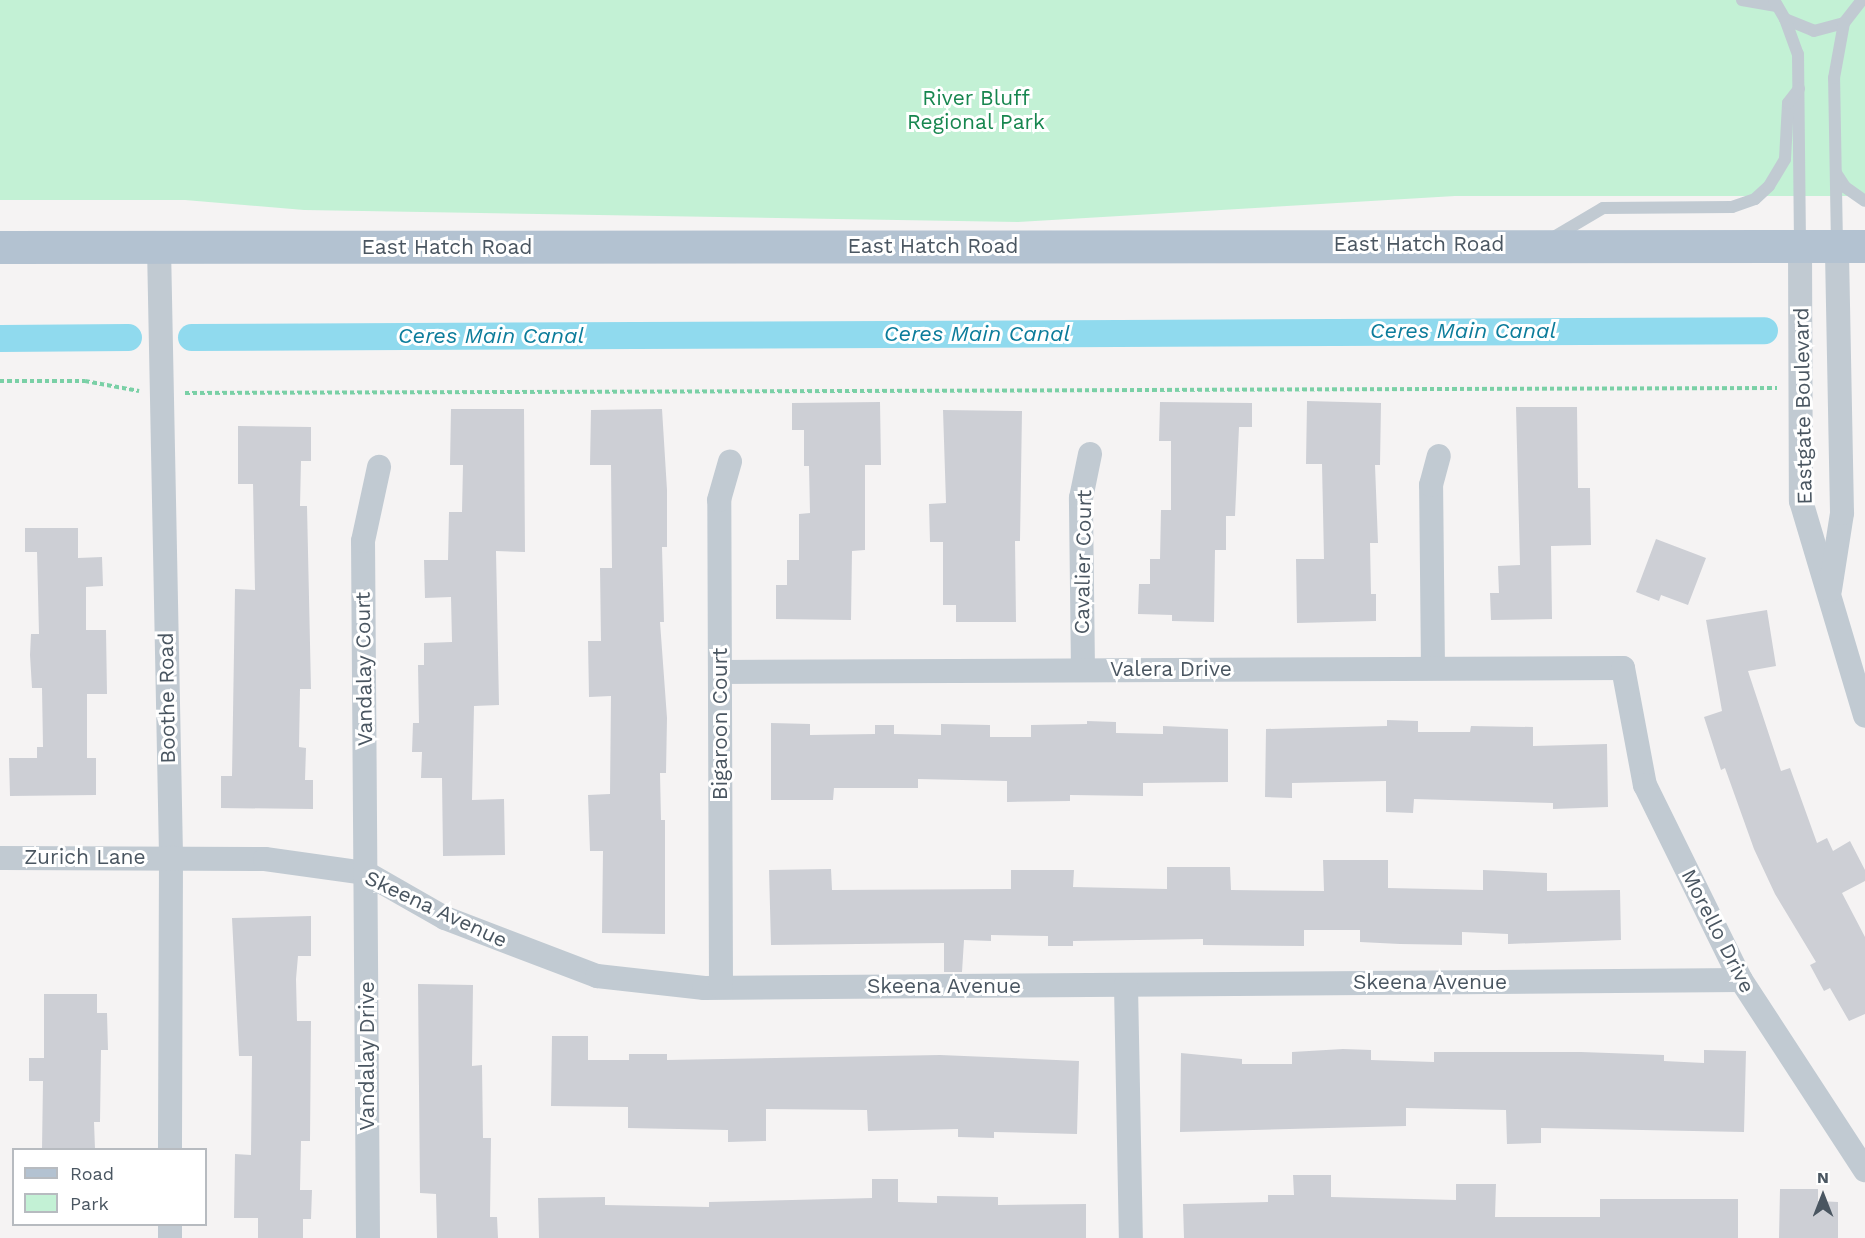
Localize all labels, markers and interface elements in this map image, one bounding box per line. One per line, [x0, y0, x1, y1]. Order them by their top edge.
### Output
park label: River Bluff Regional Park [907, 85, 1045, 135]
street label: East Hatch Road [1333, 231, 1505, 257]
street label: East Hatch Road [847, 233, 1019, 259]
street label: East Hatch Road [361, 234, 533, 260]
street label: Eastgate Boulevard [1789, 307, 1817, 505]
water label: Ceres Main Canal [1370, 318, 1556, 344]
water label: Ceres Main Canal [884, 321, 1070, 347]
water label: Ceres Main Canal [398, 323, 584, 349]
street label: Cavalier Court [1069, 489, 1097, 635]
street label: Vandalay Court [350, 591, 378, 747]
street label: Boothe Road [153, 632, 181, 764]
street label: Bigaroon Court [707, 648, 733, 800]
street label: Valera Drive [1110, 656, 1232, 682]
street label: Zurich Lane [24, 844, 146, 870]
street label: Skeena Avenue [360, 865, 512, 953]
street label: Morello Drive [1676, 865, 1760, 997]
street label: Skeena Avenue [1352, 969, 1508, 995]
street label: Skeena Avenue [866, 973, 1022, 999]
street label: Vandalay Drive [354, 981, 380, 1131]
legend [12, 1148, 207, 1226]
text: Road [70, 1163, 114, 1184]
north arrow [1793, 1166, 1853, 1226]
text: N [1817, 1168, 1829, 1187]
text: Park [70, 1193, 109, 1214]

